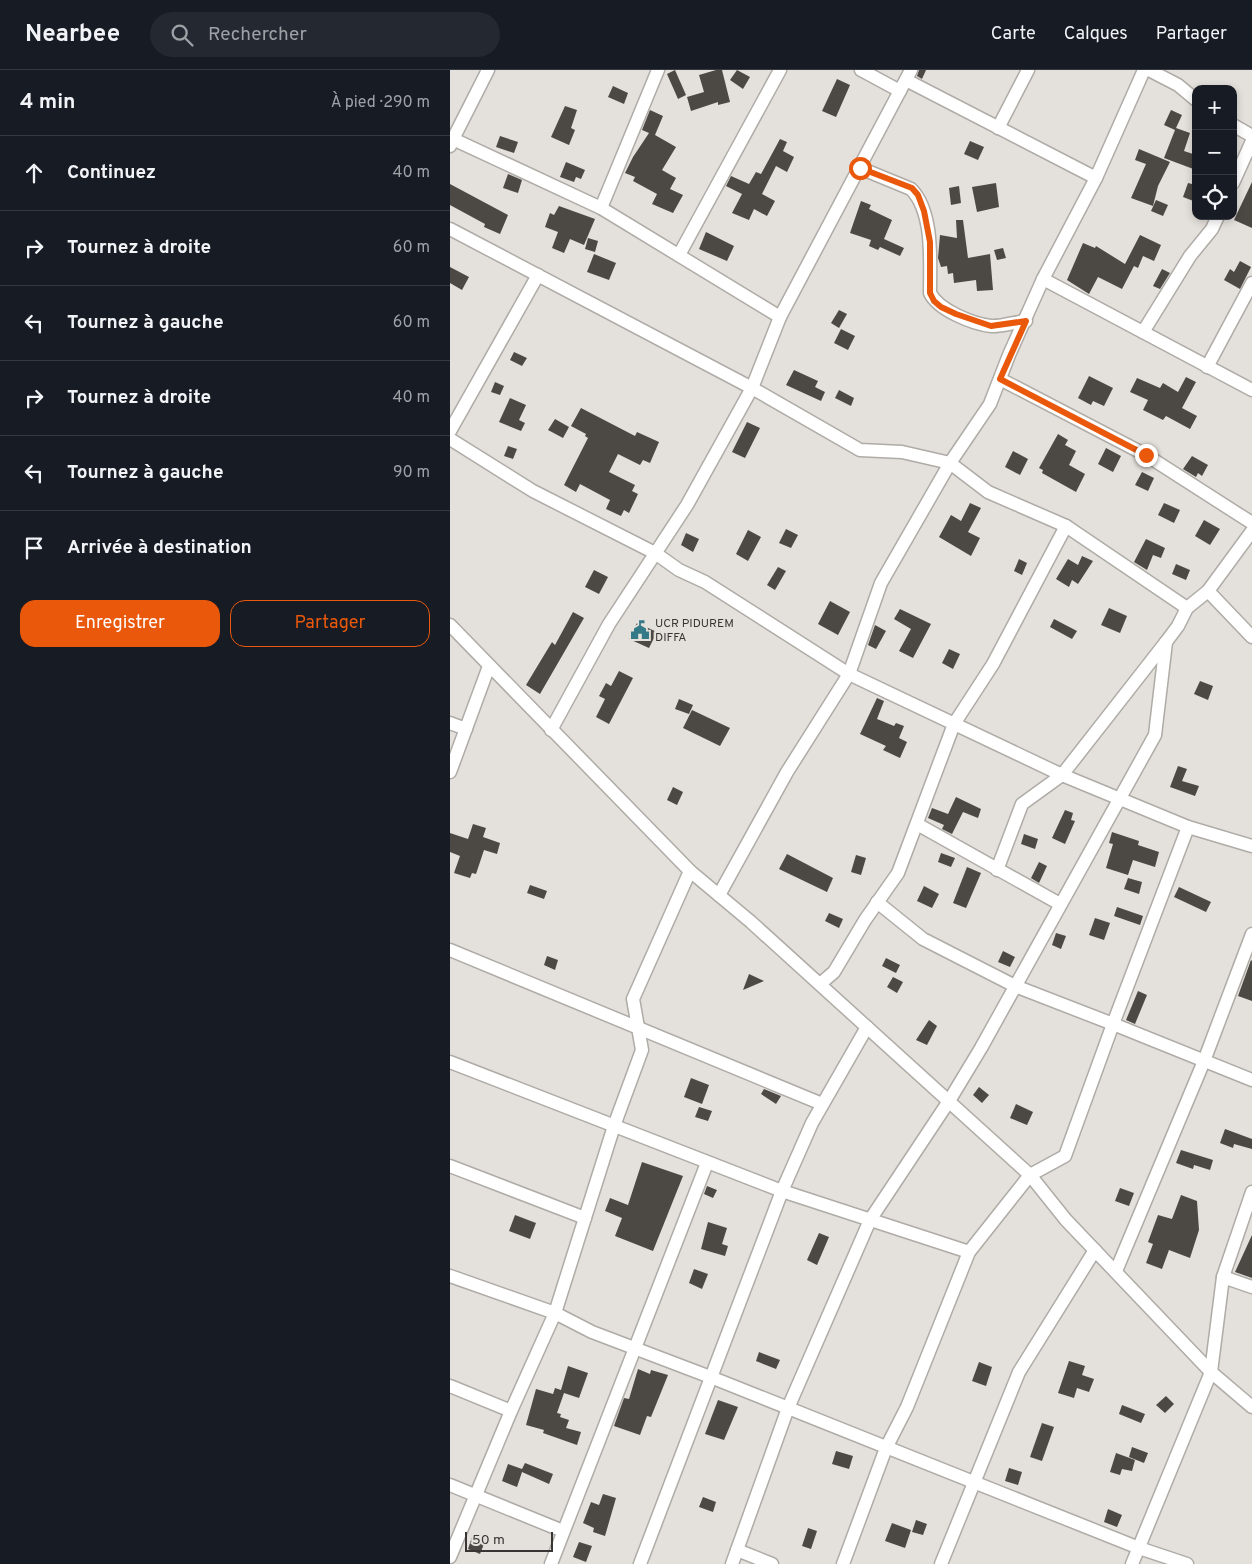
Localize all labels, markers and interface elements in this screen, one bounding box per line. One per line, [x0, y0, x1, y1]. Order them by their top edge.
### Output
search box [150, 12, 500, 57]
text: Nearbee [25, 20, 120, 50]
icon: search [168, 21, 196, 49]
text: Rechercher [208, 23, 307, 47]
text: Carte [991, 23, 1036, 46]
text: Calques [1064, 23, 1128, 46]
text: Partager [1156, 23, 1227, 46]
map controls [1192, 85, 1237, 220]
button: + [1192, 85, 1237, 130]
text: 4 min [20, 89, 76, 116]
text: À pied · 290 m [331, 93, 430, 113]
button: − [1192, 130, 1237, 175]
route start [849, 157, 872, 180]
icon: ahead [20, 159, 48, 187]
text: Continuez [67, 161, 156, 185]
text: 40 m [392, 163, 430, 183]
button: locate [1192, 175, 1237, 220]
icon: right [20, 234, 48, 262]
text: Tournez à droite [67, 236, 211, 260]
text: 60 m [393, 238, 430, 258]
icon: left [20, 309, 48, 337]
text: Tournez à gauche [67, 311, 224, 335]
text: 60 m [393, 313, 430, 333]
icon: right [20, 384, 48, 412]
text: Tournez à droite [67, 386, 211, 410]
text: 40 m [392, 388, 430, 408]
route end [1135, 444, 1158, 467]
icon: left [20, 459, 48, 487]
text: Tournez à gauche [67, 461, 224, 485]
text: 90 m [393, 463, 430, 483]
icon: arrive [20, 534, 48, 562]
text: Arrivée à destination [67, 536, 252, 560]
button: Enregistrer [20, 600, 220, 647]
button: Partager [230, 600, 430, 647]
place label: UCR PIDUREM DIFFA [655, 616, 734, 646]
public building icon: UCR PIDUREM DIFFA [629, 619, 651, 641]
scale bar [465, 1529, 552, 1552]
text: 50 m [472, 1532, 505, 1549]

